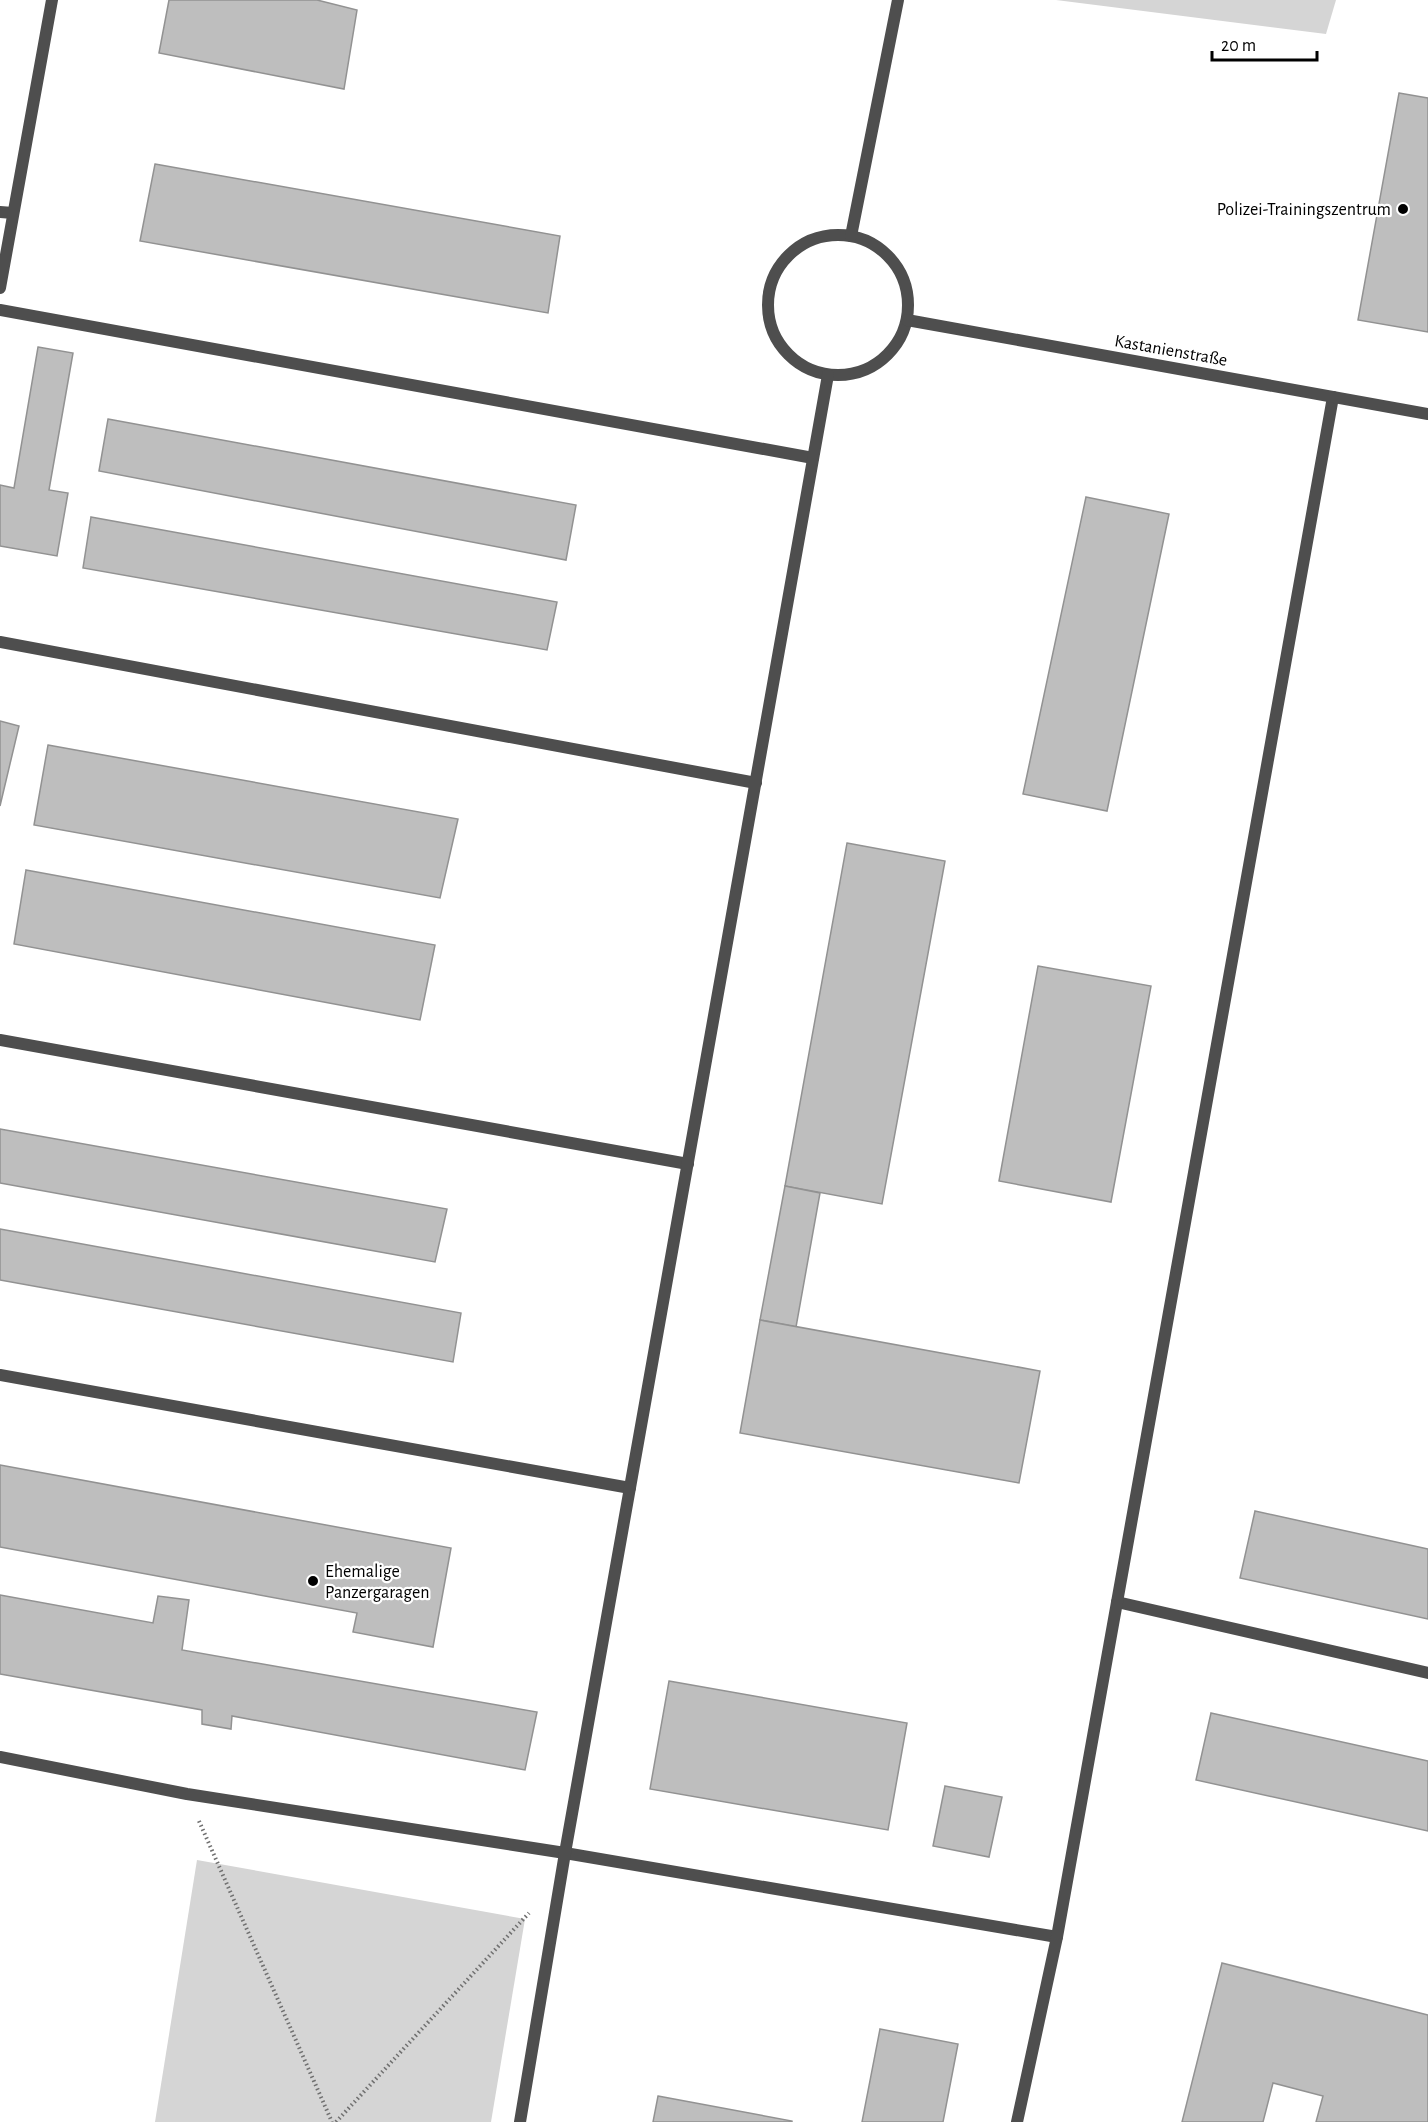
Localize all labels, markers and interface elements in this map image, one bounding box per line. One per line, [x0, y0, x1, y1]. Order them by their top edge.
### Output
scale bar [1212, 24, 1317, 62]
text: 20 m [1221, 37, 1256, 55]
place label: Polizei-Trainingszentrum [1217, 201, 1391, 219]
marker: Polizei-Trainingszentrum [1396, 202, 1410, 216]
street label: Kastanienstraße [1113, 332, 1229, 370]
place label: Ehemalige Panzergaragen [325, 1563, 430, 1602]
marker: Ehemalige Panzergaragen [306, 1574, 320, 1588]

